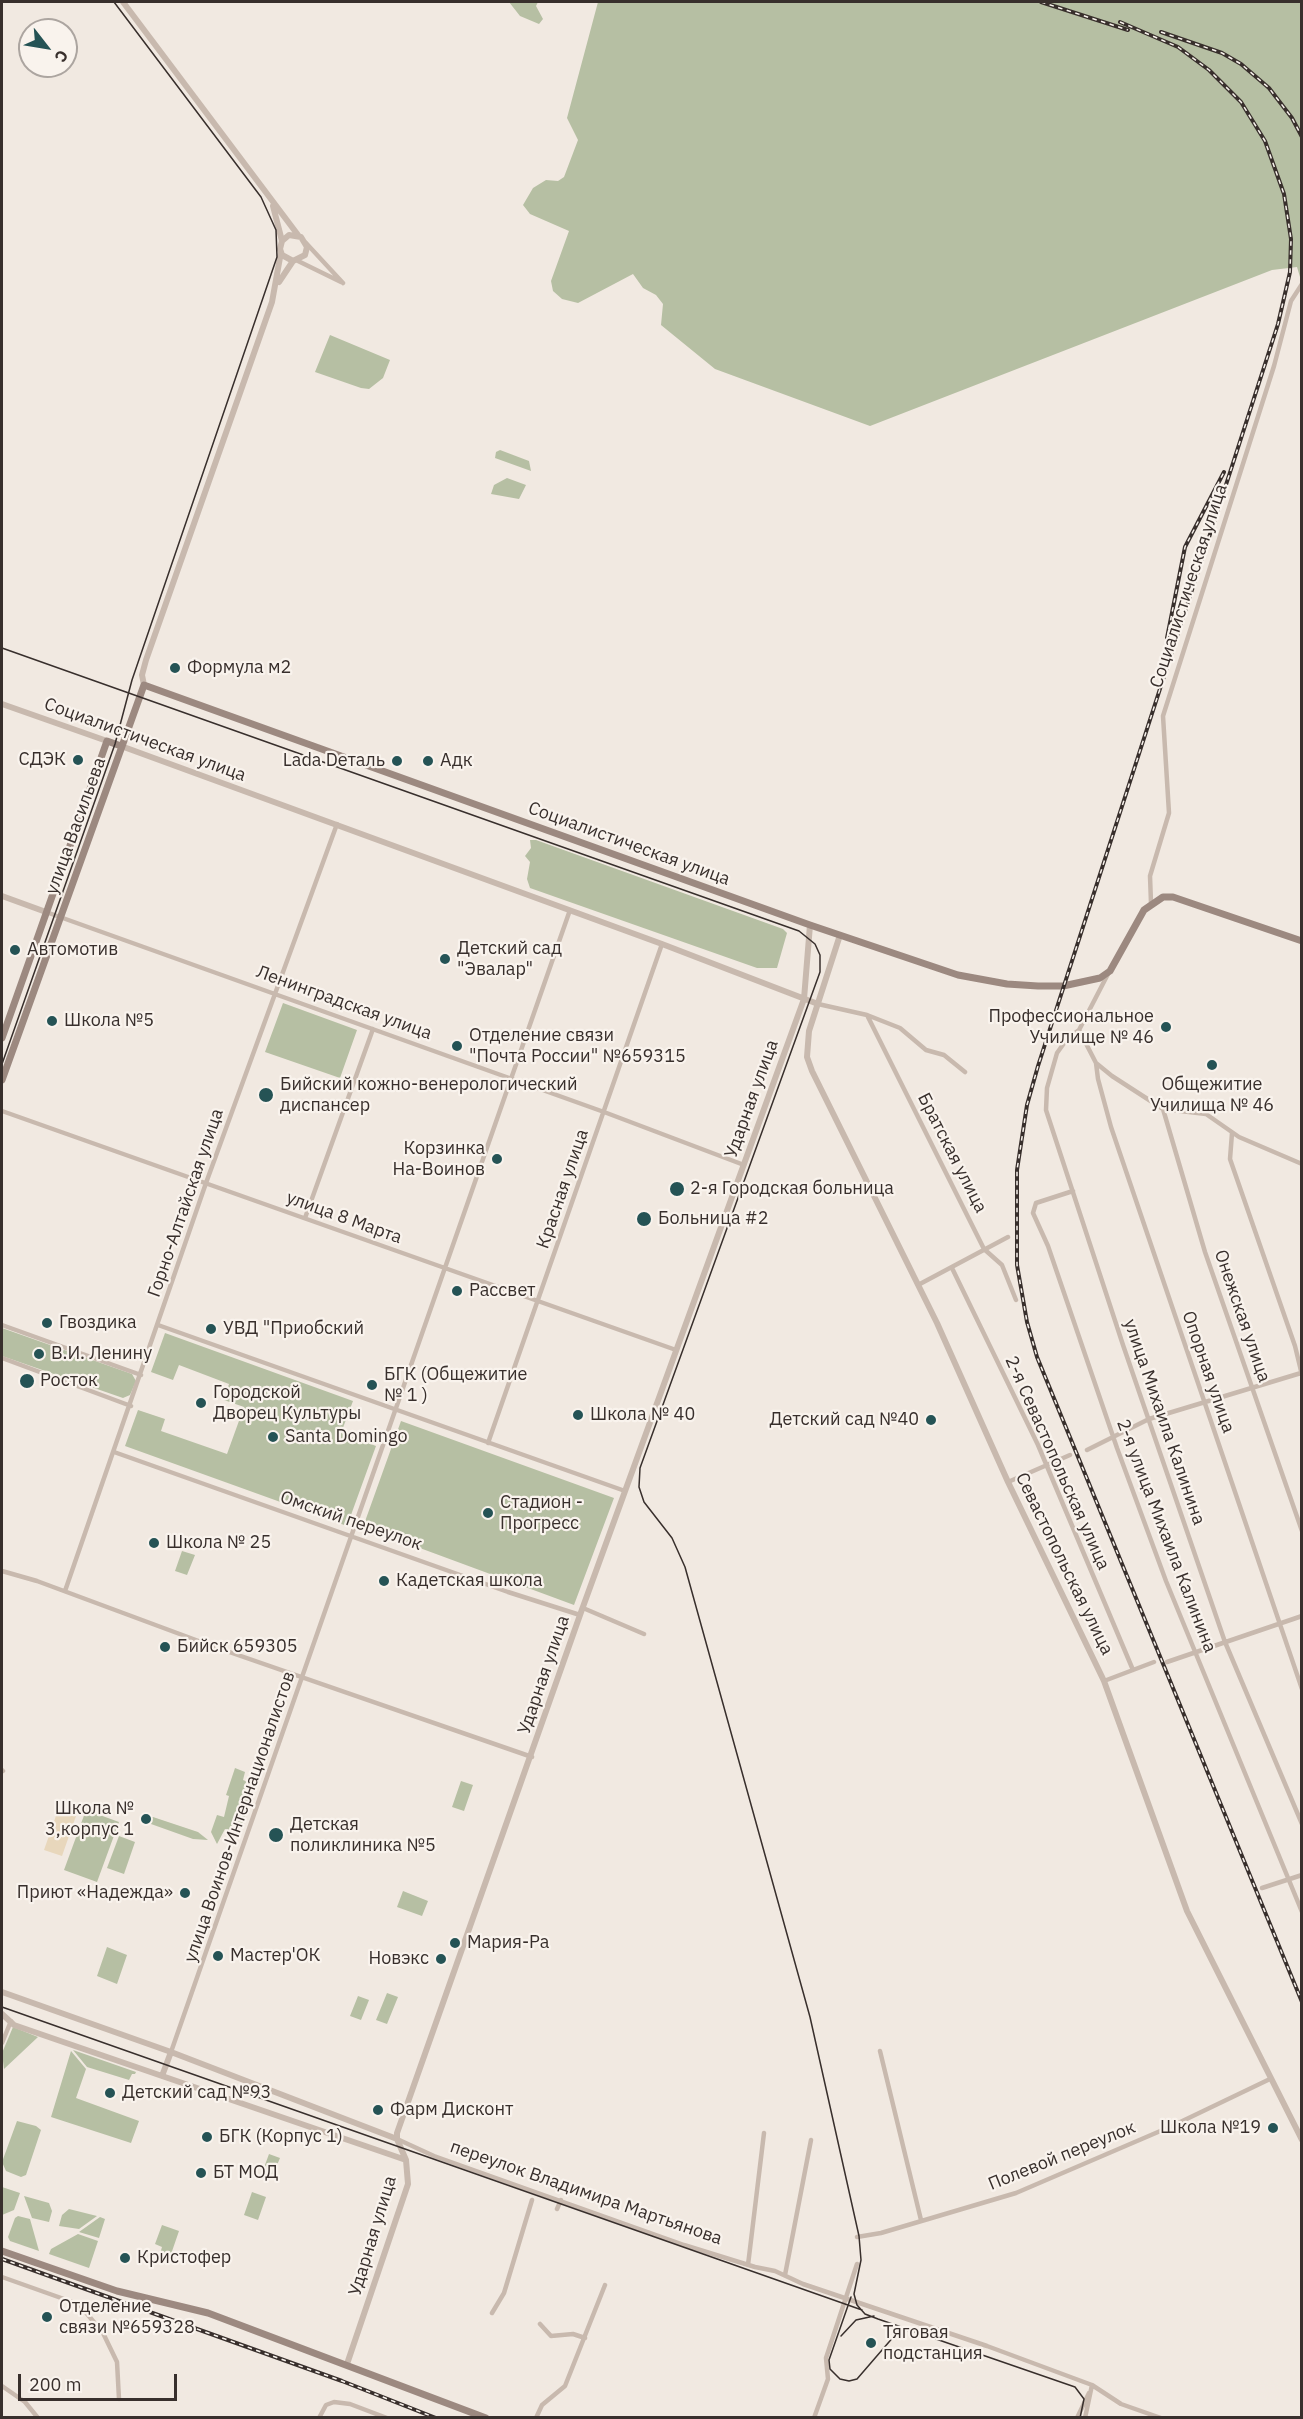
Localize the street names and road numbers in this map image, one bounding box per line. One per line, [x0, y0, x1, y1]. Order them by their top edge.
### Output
street label: Социалистическая улица [1146, 481, 1232, 691]
street label: Социалистическая улица [41, 693, 249, 787]
street label: улица Васильева [41, 755, 111, 897]
street label: Социалистическая улица [525, 797, 733, 891]
street label: Ленинградская улица [253, 961, 435, 1045]
street label: Ударная улица [721, 1037, 783, 1161]
street label: Братская улица [913, 1089, 991, 1217]
street label: Горно-Алтайская улица [144, 1106, 228, 1300]
street label: Красная улица [532, 1126, 594, 1252]
street label: улица 8 Марта [283, 1187, 405, 1249]
street label: Онежская улица [1209, 1247, 1275, 1385]
street label: Опорная улица [1177, 1308, 1239, 1436]
street label: улица Михаила Калинина [1119, 1316, 1209, 1528]
street label: 2-я Севастопольская улица [1000, 1353, 1114, 1573]
street label: 2-я улица Михаила Калинина [1111, 1416, 1221, 1656]
street label: Севастопольская улица [1010, 1469, 1118, 1659]
street label: Омский переулок [277, 1487, 425, 1555]
street label: Ударная улица [514, 1613, 574, 1737]
street label: улица Воинов-Интернационалистов [180, 1669, 300, 1965]
street label: Полевой переулок [985, 2117, 1139, 2195]
street label: переулок Владимира Мартьянова [447, 2136, 725, 2250]
street label: Ударная улица [345, 2173, 401, 2299]

